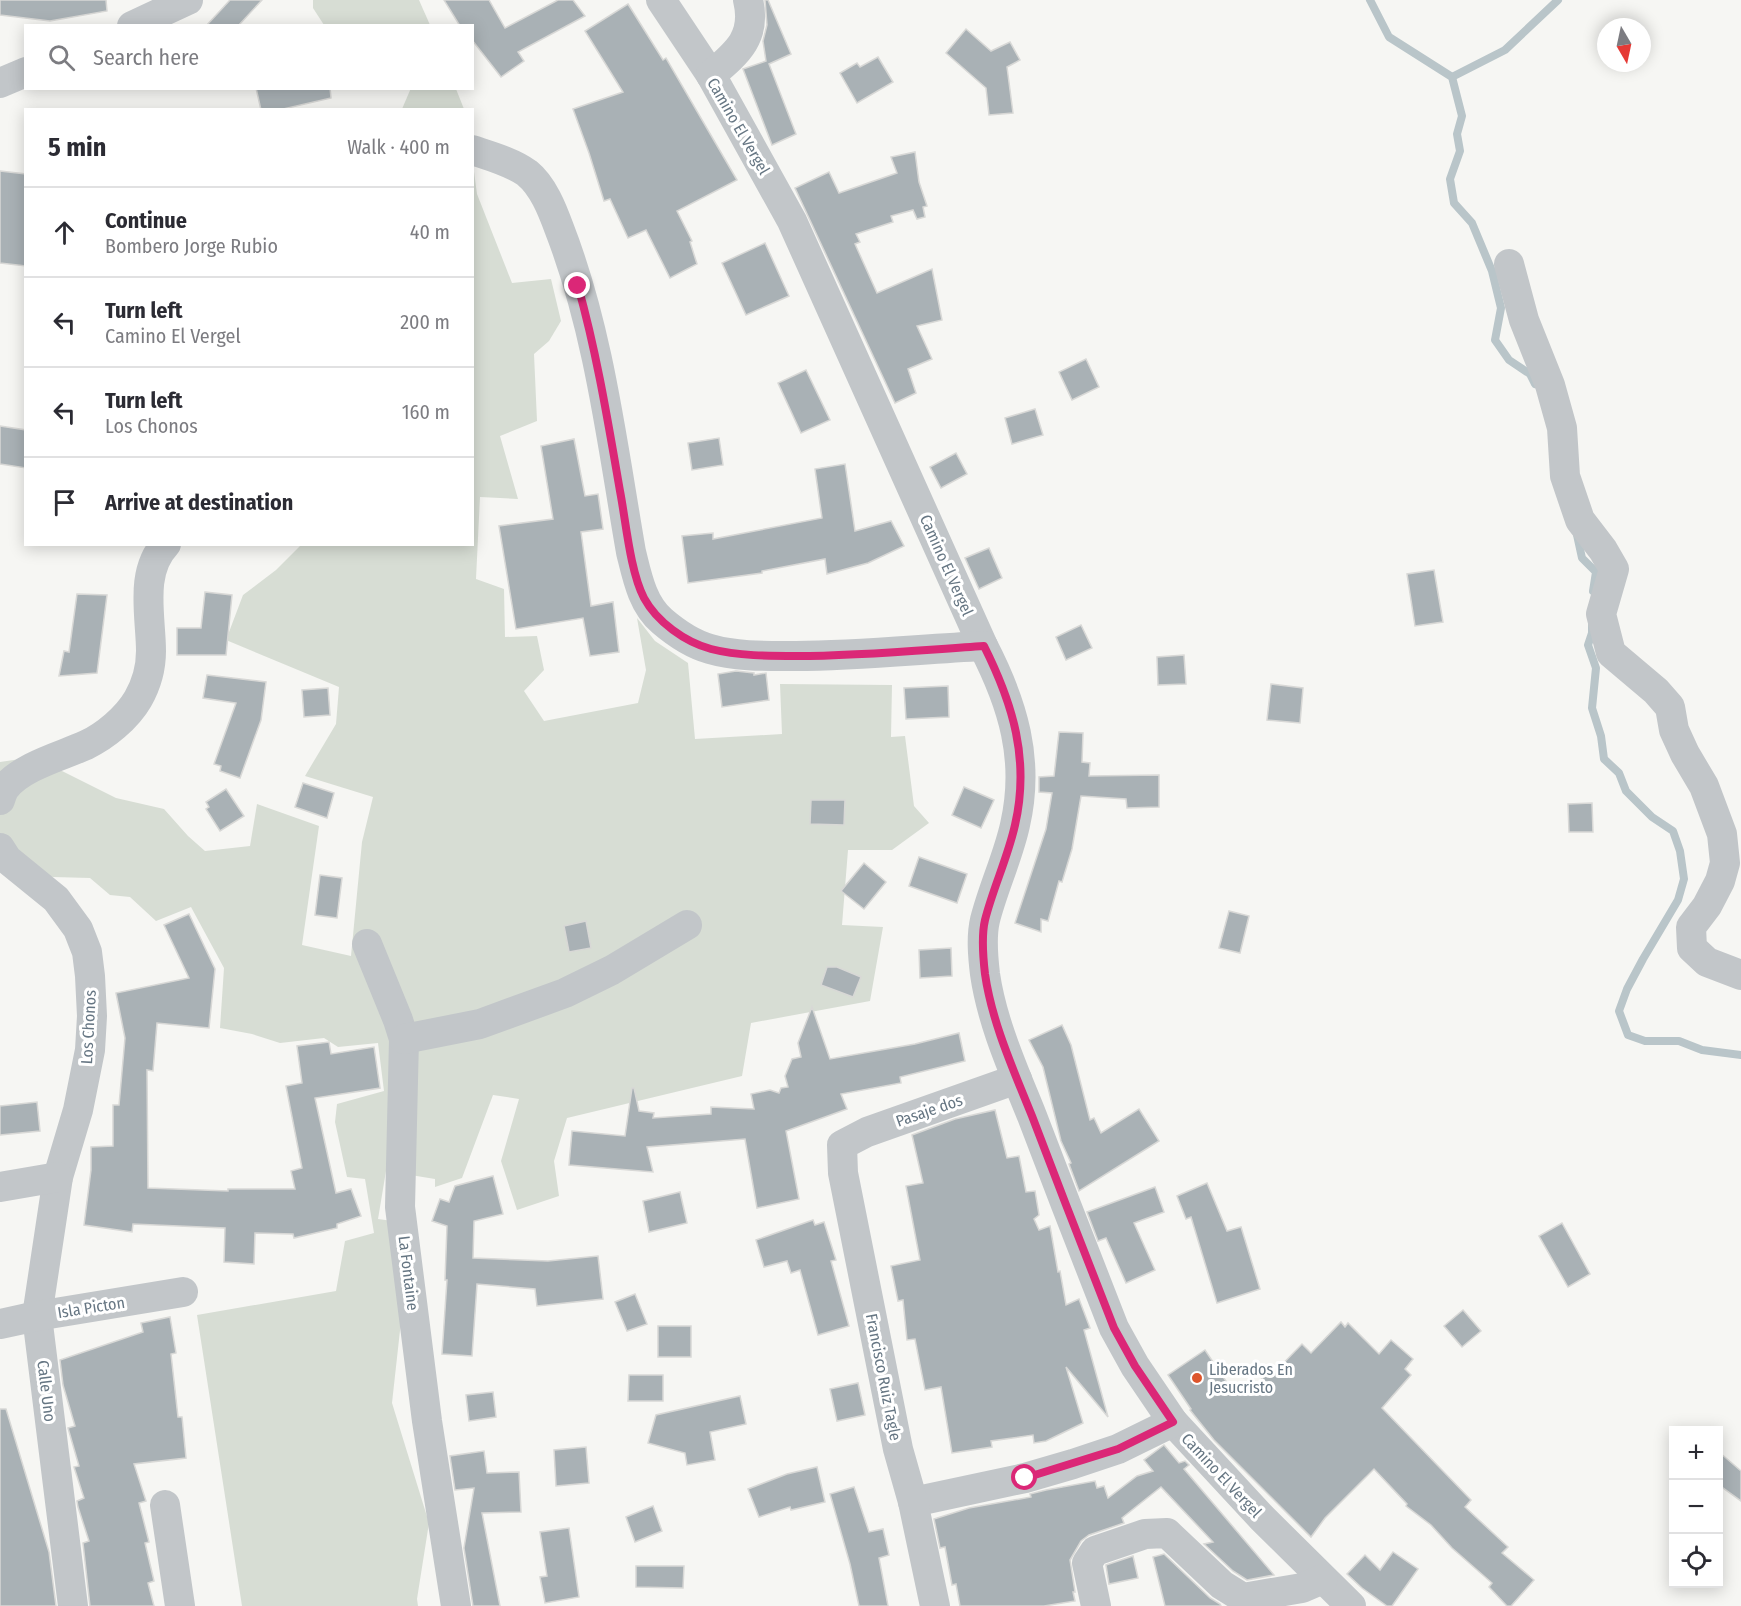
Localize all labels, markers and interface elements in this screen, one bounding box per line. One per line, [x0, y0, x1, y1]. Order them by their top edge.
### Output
north arrow [1597, 18, 1651, 72]
search box [24, 24, 474, 90]
icon: search [45, 41, 78, 74]
text: Search here [93, 44, 199, 71]
street label: Camino El Vergel [703, 75, 774, 178]
text: 5 min [48, 132, 106, 163]
text: Walk · 400 m [347, 135, 450, 159]
text: Continue [105, 207, 187, 234]
icon: ahead [48, 216, 81, 249]
text: 40 m [410, 220, 450, 244]
text: Bombero Jorge Rubio [105, 234, 278, 258]
route end [564, 272, 590, 298]
text: Turn left [105, 297, 183, 324]
icon: left [48, 306, 81, 339]
text: 200 m [400, 310, 450, 334]
text: Camino El Vergel [105, 324, 241, 348]
text: Turn left [105, 387, 183, 414]
icon: left [48, 396, 81, 429]
text: 160 m [402, 400, 450, 424]
text: Los Chonos [105, 414, 198, 438]
icon: arrive [48, 486, 81, 519]
text: Arrive at destination [105, 489, 293, 516]
street label: Camino El Vergel [916, 512, 977, 619]
street label: Los Chonos [77, 989, 100, 1065]
street label: Pasaje dos [893, 1090, 965, 1131]
street label: La Fontaine [394, 1235, 423, 1312]
street label: Isla Picton [56, 1293, 126, 1322]
street label: Francisco Ruiz Tagle [862, 1312, 905, 1442]
street label: Calle Uno [33, 1359, 60, 1423]
place label: Liberados En Jesucristo [1209, 1360, 1293, 1397]
marker: Liberados En Jesucristo [1190, 1371, 1204, 1385]
map controls [1669, 1426, 1723, 1588]
button: + [1669, 1426, 1723, 1480]
street label: Camino El Vergel [1178, 1429, 1266, 1522]
route start [1011, 1464, 1037, 1490]
button: − [1669, 1480, 1723, 1534]
button: locate [1669, 1534, 1723, 1588]

